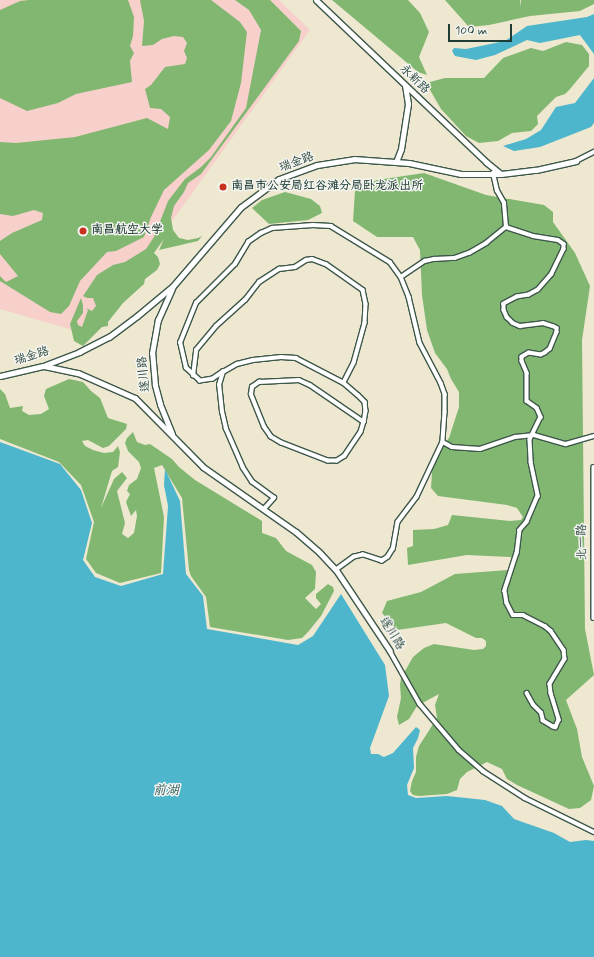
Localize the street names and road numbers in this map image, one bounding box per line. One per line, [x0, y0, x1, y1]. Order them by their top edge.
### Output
street label: 永新路 [396, 62, 432, 98]
street label: 瑞金路 [278, 150, 316, 176]
street label: 瑞金路 [13, 345, 51, 369]
street label: 遂川路 [136, 355, 154, 393]
street label: 北一路 [576, 524, 590, 560]
street label: 遂川路 [375, 615, 407, 653]

